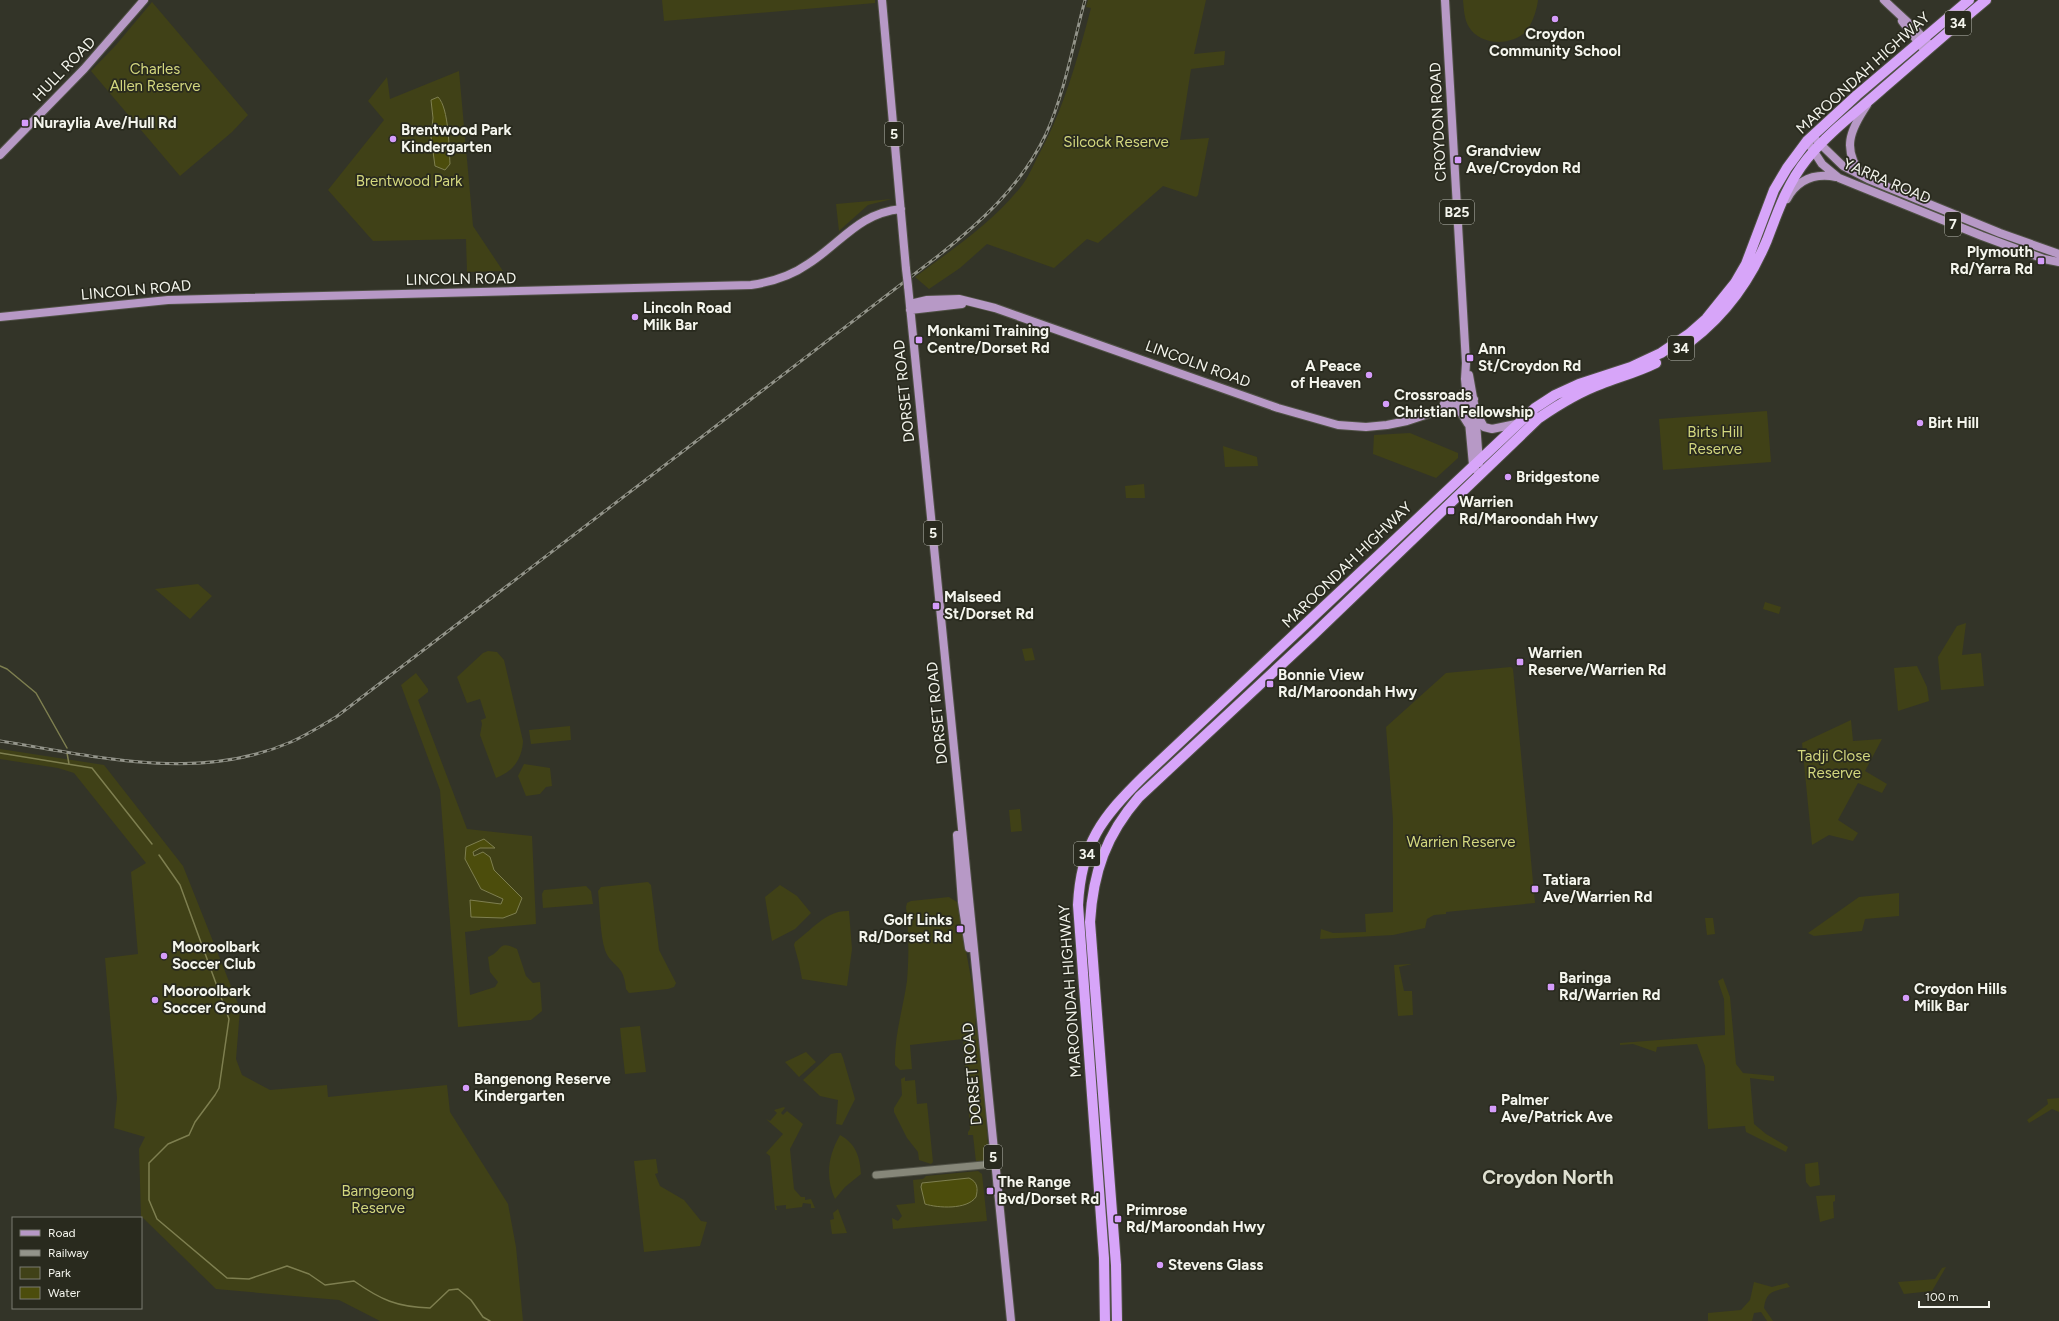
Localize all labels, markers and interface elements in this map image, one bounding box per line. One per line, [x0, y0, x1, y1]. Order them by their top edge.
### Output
street label: MAROONDAH HIGHWAY [1792, 8, 1934, 138]
road number: 34 [1945, 11, 1971, 35]
marker: Croydon Community School [1550, 14, 1560, 24]
place label: Croydon Community School [1489, 25, 1621, 60]
street label: HULL ROAD [29, 33, 99, 105]
park label: Charles Allen Reserve [110, 60, 200, 95]
street label: CROYDON ROAD [1426, 62, 1450, 182]
place label: Nuraylia Ave/Hull Rd [33, 114, 177, 132]
marker: Nuraylia Ave/Hull Rd [20, 118, 30, 128]
place label: Brentwood Park Kindergarten [401, 121, 512, 156]
road number: 5 [885, 122, 903, 146]
park label: Silcock Reserve [1063, 133, 1169, 151]
marker: Brentwood Park Kindergarten [388, 134, 398, 144]
place label: Grandview Ave/Croydon Rd [1466, 142, 1581, 177]
street label: YARRA ROAD [1841, 154, 1933, 208]
marker: Grandview Ave/Croydon Rd [1453, 155, 1463, 165]
park label: Brentwood Park [356, 172, 463, 190]
road number: B25 [1440, 200, 1474, 224]
road number: 7 [1945, 212, 1961, 236]
place label: Plymouth Rd/Yarra Rd [1950, 243, 2033, 278]
marker: Plymouth Rd/Yarra Rd [2036, 256, 2046, 266]
street label: LINCOLN ROAD [406, 269, 516, 289]
street label: LINCOLN ROAD [80, 276, 192, 304]
place label: Lincoln Road Milk Bar [643, 299, 732, 334]
marker: Lincoln Road Milk Bar [630, 312, 640, 322]
place label: Monkami Training Centre/Dorset Rd [927, 322, 1050, 357]
marker: Monkami Training Centre/Dorset Rd [914, 335, 924, 345]
road number: 34 [1668, 336, 1694, 360]
street label: LINCOLN ROAD [1143, 337, 1253, 391]
street label: DORSET ROAD [890, 339, 918, 443]
place label: Ann St/Croydon Rd [1478, 340, 1581, 375]
marker: Ann St/Croydon Rd [1465, 353, 1475, 363]
place label: A Peace of Heaven [1291, 357, 1362, 392]
marker: A Peace of Heaven [1364, 370, 1374, 380]
place label: Crossroads Christian Fellowship [1394, 386, 1533, 421]
marker: Crossroads Christian Fellowship [1381, 399, 1391, 409]
place label: Birt Hill [1928, 414, 1979, 432]
marker: Birt Hill [1915, 418, 1925, 428]
park label: Birts Hill Reserve [1687, 423, 1743, 458]
place label: Bridgestone [1516, 468, 1600, 486]
marker: Bridgestone [1503, 472, 1513, 482]
place label: Warrien Rd/Maroondah Hwy [1459, 493, 1598, 528]
street label: MAROONDAH HIGHWAY [1278, 498, 1416, 632]
marker: Warrien Rd/Maroondah Hwy [1446, 506, 1456, 516]
road number: 5 [924, 521, 942, 545]
place label: Malseed St/Dorset Rd [944, 588, 1034, 623]
marker: Malseed St/Dorset Rd [931, 601, 941, 611]
place label: Warrien Reserve/Warrien Rd [1528, 644, 1666, 679]
marker: Warrien Reserve/Warrien Rd [1515, 657, 1525, 667]
street label: DORSET ROAD [923, 661, 951, 765]
place label: Bonnie View Rd/Maroondah Hwy [1278, 666, 1417, 701]
marker: Bonnie View Rd/Maroondah Hwy [1265, 679, 1275, 689]
park label: Tadji Close Reserve [1797, 747, 1871, 782]
park label: Warrien Reserve [1407, 833, 1515, 851]
road number: 34 [1074, 842, 1100, 866]
place label: Tatiara Ave/Warrien Rd [1543, 871, 1652, 906]
marker: Tatiara Ave/Warrien Rd [1530, 884, 1540, 894]
street label: MAROONDAH HIGHWAY [1055, 904, 1085, 1078]
place label: Golf Links Rd/Dorset Rd [859, 911, 952, 946]
marker: Golf Links Rd/Dorset Rd [955, 924, 965, 934]
place label: Mooroolbark Soccer Club [172, 938, 260, 973]
marker: Mooroolbark Soccer Club [159, 951, 169, 961]
place label: Baringa Rd/Warrien Rd [1559, 969, 1661, 1004]
place label: Croydon Hills Milk Bar [1914, 980, 2007, 1015]
place label: Mooroolbark Soccer Ground [163, 982, 266, 1017]
marker: Baringa Rd/Warrien Rd [1546, 982, 1556, 992]
marker: Croydon Hills Milk Bar [1901, 993, 1911, 1003]
marker: Mooroolbark Soccer Ground [150, 995, 160, 1005]
street label: DORSET ROAD [959, 1022, 985, 1126]
place label: Bangenong Reserve Kindergarten [474, 1070, 611, 1105]
marker: Bangenong Reserve Kindergarten [461, 1083, 471, 1093]
place label: Palmer Ave/Patrick Ave [1501, 1091, 1614, 1126]
marker: Palmer Ave/Patrick Ave [1488, 1104, 1498, 1114]
road number: 5 [984, 1145, 1002, 1169]
district label: Croydon North [1482, 1166, 1614, 1189]
place label: The Range Bvd/Dorset Rd [998, 1173, 1099, 1208]
park label: Barngeong Reserve [341, 1182, 415, 1217]
marker: The Range Bvd/Dorset Rd [985, 1186, 995, 1196]
place label: Primrose Rd/Maroondah Hwy [1126, 1201, 1265, 1236]
marker: Primrose Rd/Maroondah Hwy [1113, 1214, 1123, 1224]
legend [12, 1217, 142, 1309]
text: Road [48, 1226, 76, 1240]
text: Railway [48, 1246, 89, 1260]
place label: Stevens Glass [1168, 1256, 1263, 1274]
marker: Stevens Glass [1155, 1260, 1165, 1270]
text: Park [48, 1266, 71, 1280]
scale bar [1919, 1283, 1989, 1309]
text: Water [48, 1286, 80, 1300]
text: 100 m [1925, 1290, 1959, 1304]

